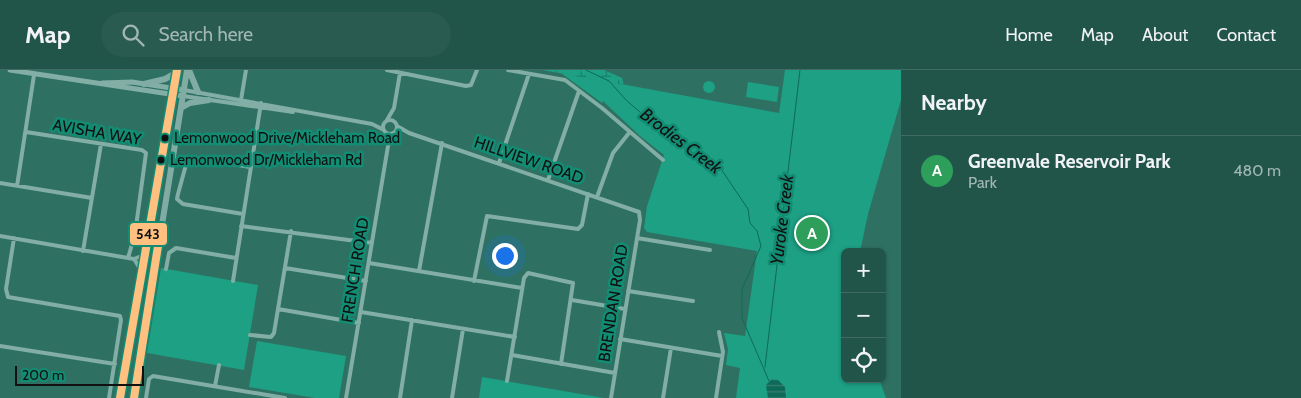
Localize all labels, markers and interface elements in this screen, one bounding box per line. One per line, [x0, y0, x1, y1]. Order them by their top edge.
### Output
search box [101, 12, 451, 57]
text: Map [25, 20, 71, 49]
icon: search [119, 21, 147, 49]
text: Search here [159, 23, 253, 46]
text: Home [1005, 24, 1053, 46]
text: Map [1081, 24, 1114, 46]
text: About [1142, 24, 1188, 46]
text: Contact [1216, 24, 1276, 46]
text: Nearby [921, 90, 987, 115]
water label: Brodies Creek [636, 103, 727, 180]
street label: AVISHA WAY [51, 115, 144, 149]
place label: Lemonwood Drive/Mickleham Road [174, 129, 400, 147]
street label: HILLVIEW ROAD [472, 132, 586, 188]
marker: Lemonwood Drive/Mickleham Road [160, 133, 170, 143]
text: Greenvale Reservoir Park [968, 150, 1171, 173]
place label: Lemonwood Dr/Mickleham Rd [170, 151, 362, 169]
marker: Lemonwood Dr/Mickleham Rd [156, 155, 166, 165]
text: A [932, 161, 942, 180]
text: 480 m [1233, 161, 1281, 180]
water label: Yuroke Creek [766, 172, 799, 267]
text: Park [968, 173, 997, 192]
pin: A [796, 214, 828, 252]
street label: FRENCH ROAD [337, 216, 373, 324]
line badge: 543 [129, 222, 168, 246]
text: 543 [136, 225, 160, 243]
your location [492, 243, 518, 269]
street label: BRENDAN ROAD [594, 243, 632, 363]
map controls [841, 248, 886, 383]
button: + [841, 248, 886, 293]
button: − [841, 293, 886, 338]
button: locate [841, 338, 886, 383]
scale bar [15, 363, 144, 386]
text: 200 m [22, 366, 64, 384]

